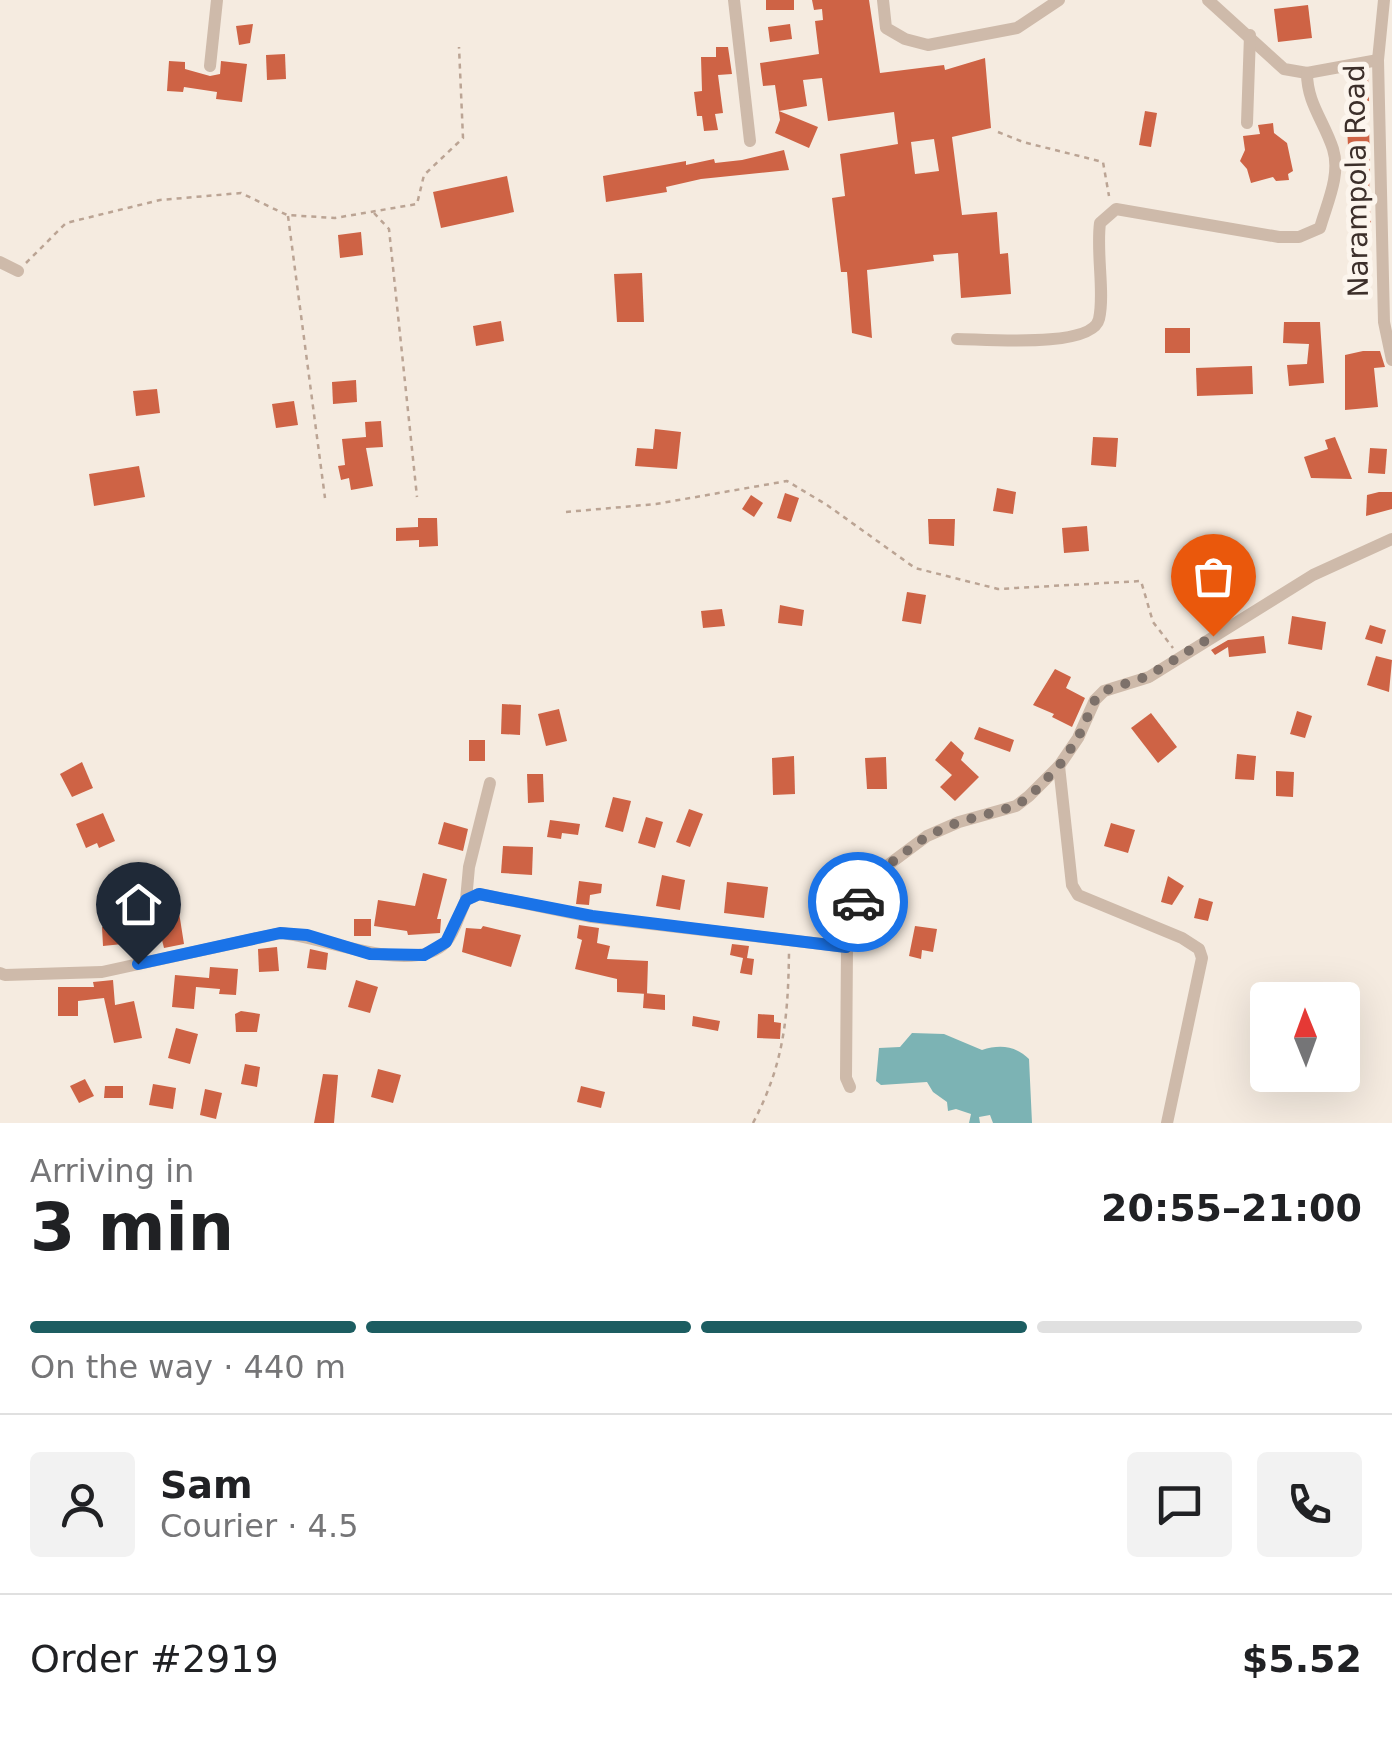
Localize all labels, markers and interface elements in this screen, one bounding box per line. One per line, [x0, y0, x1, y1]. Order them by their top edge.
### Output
street label: Narampola Road [1338, 64, 1375, 298]
pin [1171, 534, 1256, 637]
icon: bag [1186, 549, 1241, 604]
courier [808, 852, 908, 952]
pin [96, 862, 181, 965]
icon: car [831, 875, 886, 930]
icon: home [111, 877, 166, 932]
north arrow [1250, 982, 1360, 1092]
map controls [1250, 982, 1360, 1092]
text: Arriving in [30, 1152, 194, 1190]
text: 20:55–21:00 [1101, 1186, 1362, 1230]
text: 3 min [30, 1190, 234, 1265]
text: On the way · 440 m [30, 1348, 346, 1386]
button: person [30, 1452, 135, 1557]
button: chat [1127, 1452, 1232, 1557]
button: phone [1257, 1452, 1362, 1557]
text: Sam [160, 1463, 253, 1507]
text: Courier · 4.5 [160, 1507, 359, 1545]
text: Order #2919 [30, 1637, 279, 1681]
text: $5.52 [1242, 1637, 1362, 1681]

